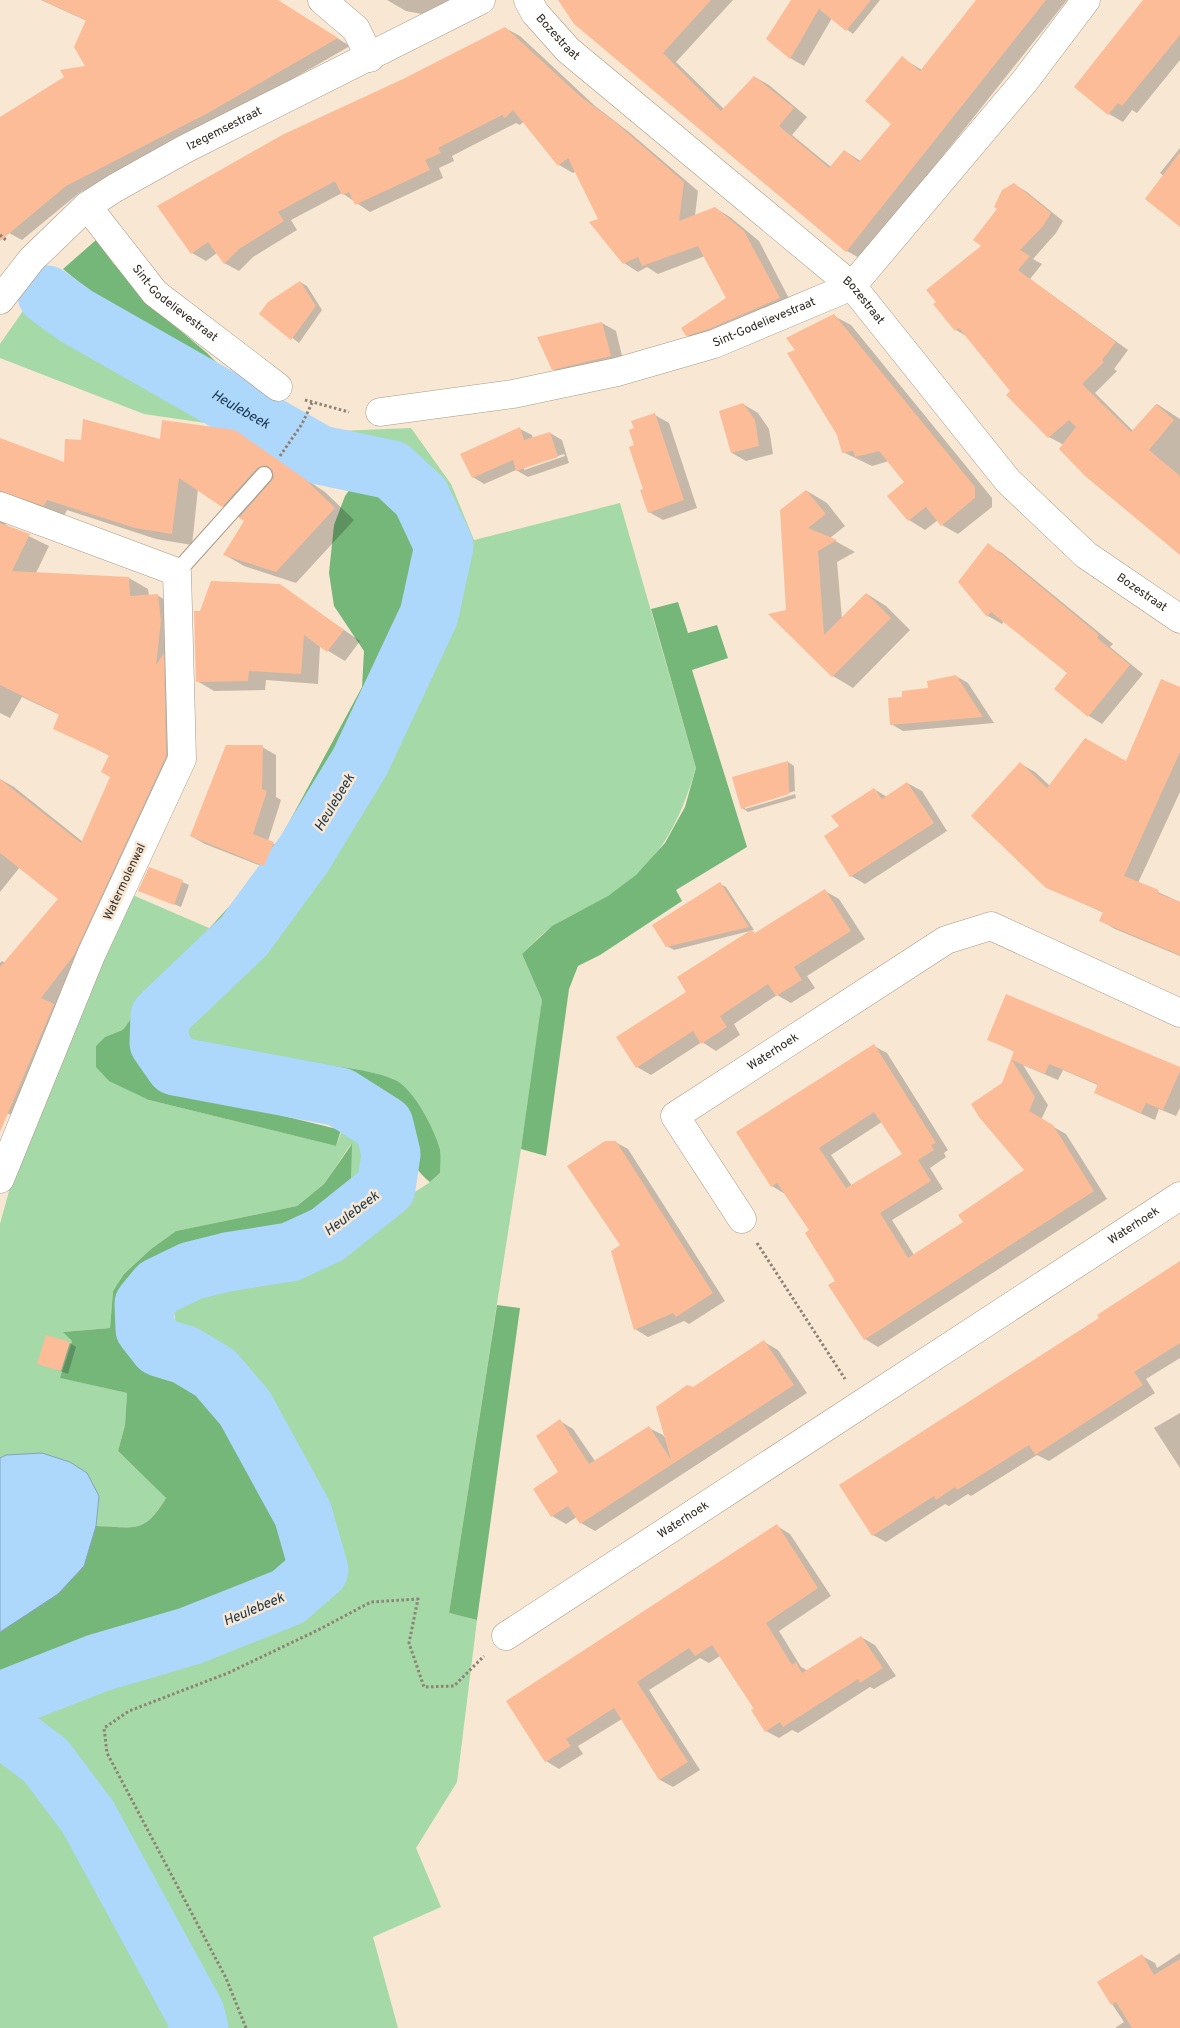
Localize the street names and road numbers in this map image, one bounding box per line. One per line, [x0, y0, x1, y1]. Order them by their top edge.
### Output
street label: Bozestraat [532, 11, 583, 64]
street label: Izegemsestraat [184, 103, 265, 155]
street label: Sint-Godelievestraat [128, 262, 221, 346]
street label: Bozestraat [839, 273, 888, 328]
street label: Sint-Godelievestraat [710, 294, 818, 352]
street label: Bozestraat [1113, 570, 1170, 616]
street label: Watermolenwal [100, 841, 150, 923]
street label: Waterhoek [744, 1030, 802, 1075]
street label: Waterhoek [1105, 1203, 1163, 1249]
street label: Waterhoek [655, 1498, 712, 1543]

